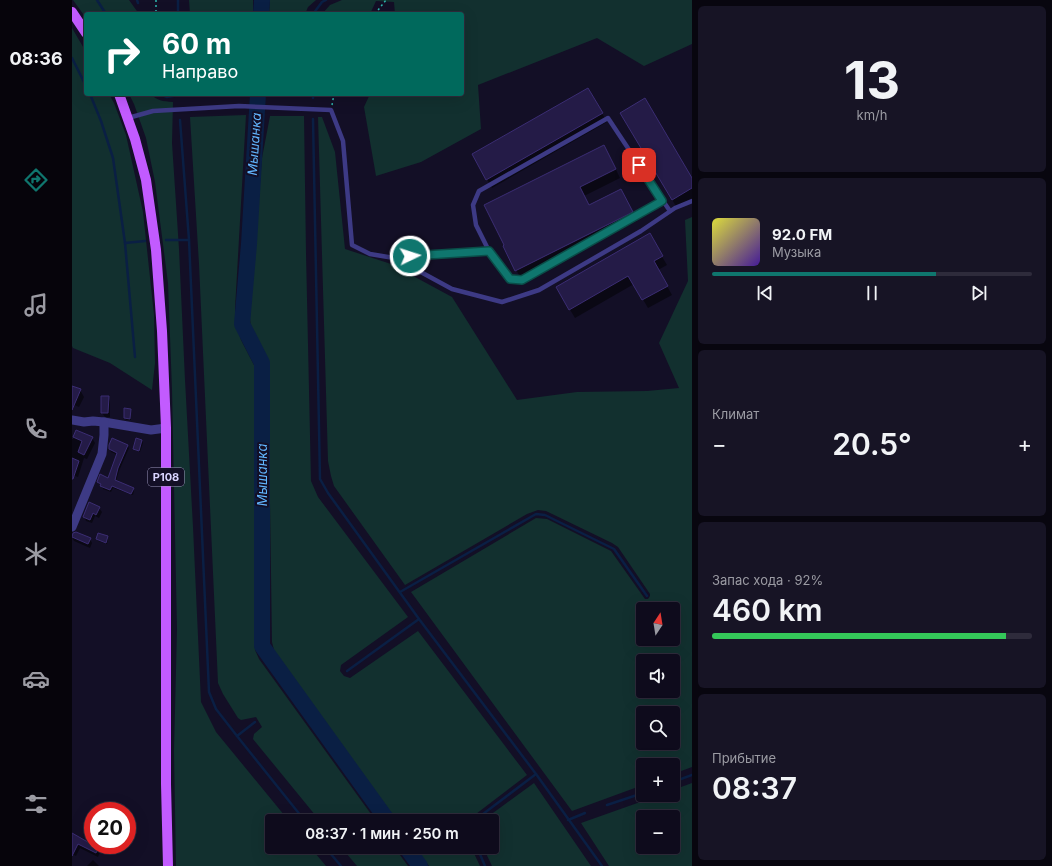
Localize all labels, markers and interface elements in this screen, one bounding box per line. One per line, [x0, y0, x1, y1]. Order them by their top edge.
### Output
text: 60 m [162, 27, 231, 61]
icon: right [96, 28, 148, 80]
text: 08:36 [9, 48, 63, 69]
text: 13 [844, 49, 900, 112]
text: Направо [162, 61, 238, 82]
text: km/h [857, 107, 887, 123]
water label: Мышанка [244, 112, 264, 176]
pin [622, 148, 656, 182]
icon: arrive [628, 154, 650, 176]
icon: directions [22, 166, 50, 194]
text: 92.0 FM [772, 225, 832, 244]
position arrow [389, 235, 431, 277]
text: Музыка [772, 244, 821, 260]
icon: previous [754, 282, 776, 304]
icon: pause [861, 282, 883, 304]
icon: next [968, 282, 990, 304]
icon: music [22, 291, 50, 319]
text: Климат [712, 406, 759, 422]
icon: phone [22, 415, 50, 443]
text: 20.5° [832, 426, 912, 462]
text: − [712, 431, 727, 457]
text: + [1017, 431, 1032, 457]
water label: Мышанка [254, 444, 270, 506]
road number: Р108 [148, 468, 184, 486]
icon: climate [22, 540, 50, 568]
text: Запас хода · 92% [712, 572, 823, 588]
text: 460 km [712, 592, 823, 628]
north arrow [636, 602, 680, 646]
map controls [636, 602, 680, 854]
button: sound [636, 654, 680, 698]
icon: car [22, 665, 50, 693]
button: search [636, 706, 680, 750]
text: Прибытие [712, 750, 776, 766]
button: + [636, 758, 680, 802]
text: 08:37 [712, 770, 797, 806]
icon: filters [22, 790, 50, 818]
speed limit sign: 20 [84, 802, 136, 854]
button: − [636, 810, 680, 854]
text: 08:37 · 1 мин · 250 m [305, 824, 459, 843]

